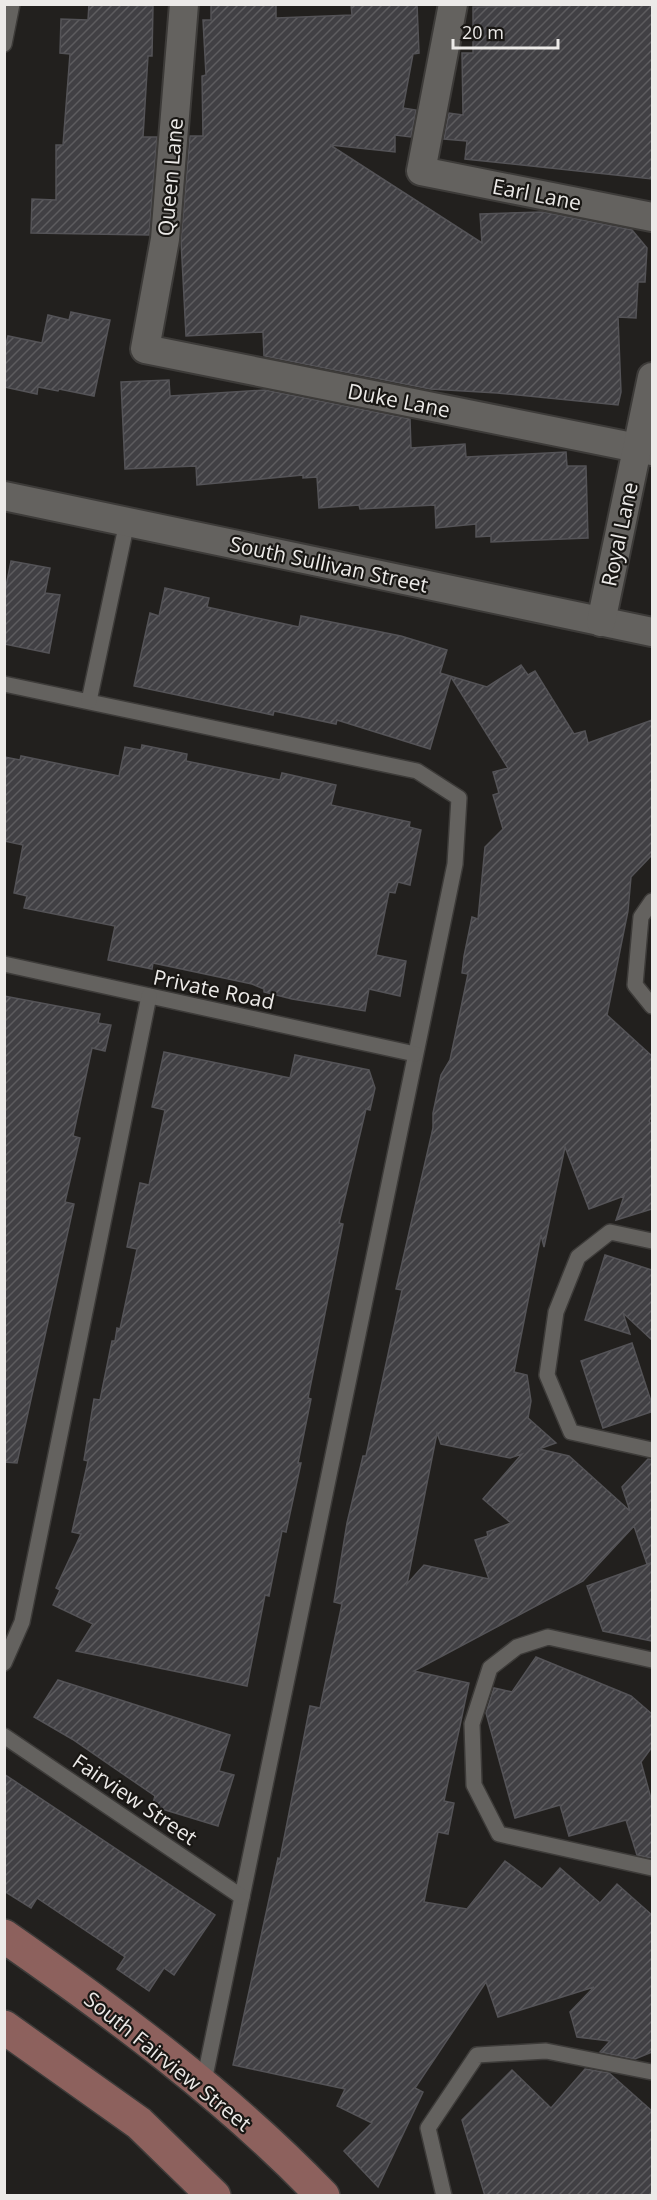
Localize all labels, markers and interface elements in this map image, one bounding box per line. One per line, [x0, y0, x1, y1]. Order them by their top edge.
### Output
scale bar [453, 12, 558, 50]
text: 20 m [462, 20, 504, 44]
street label: Queen Lane [151, 117, 189, 237]
street label: Earl Lane [490, 172, 584, 216]
street label: Duke Lane [345, 376, 453, 424]
street label: Royal Lane [594, 479, 644, 589]
street label: South Sullivan Street [227, 529, 431, 599]
street label: Private Road [151, 962, 277, 1016]
street label: Fairview Street [67, 1747, 203, 1851]
street label: South Fairview Street [79, 1985, 257, 2137]

